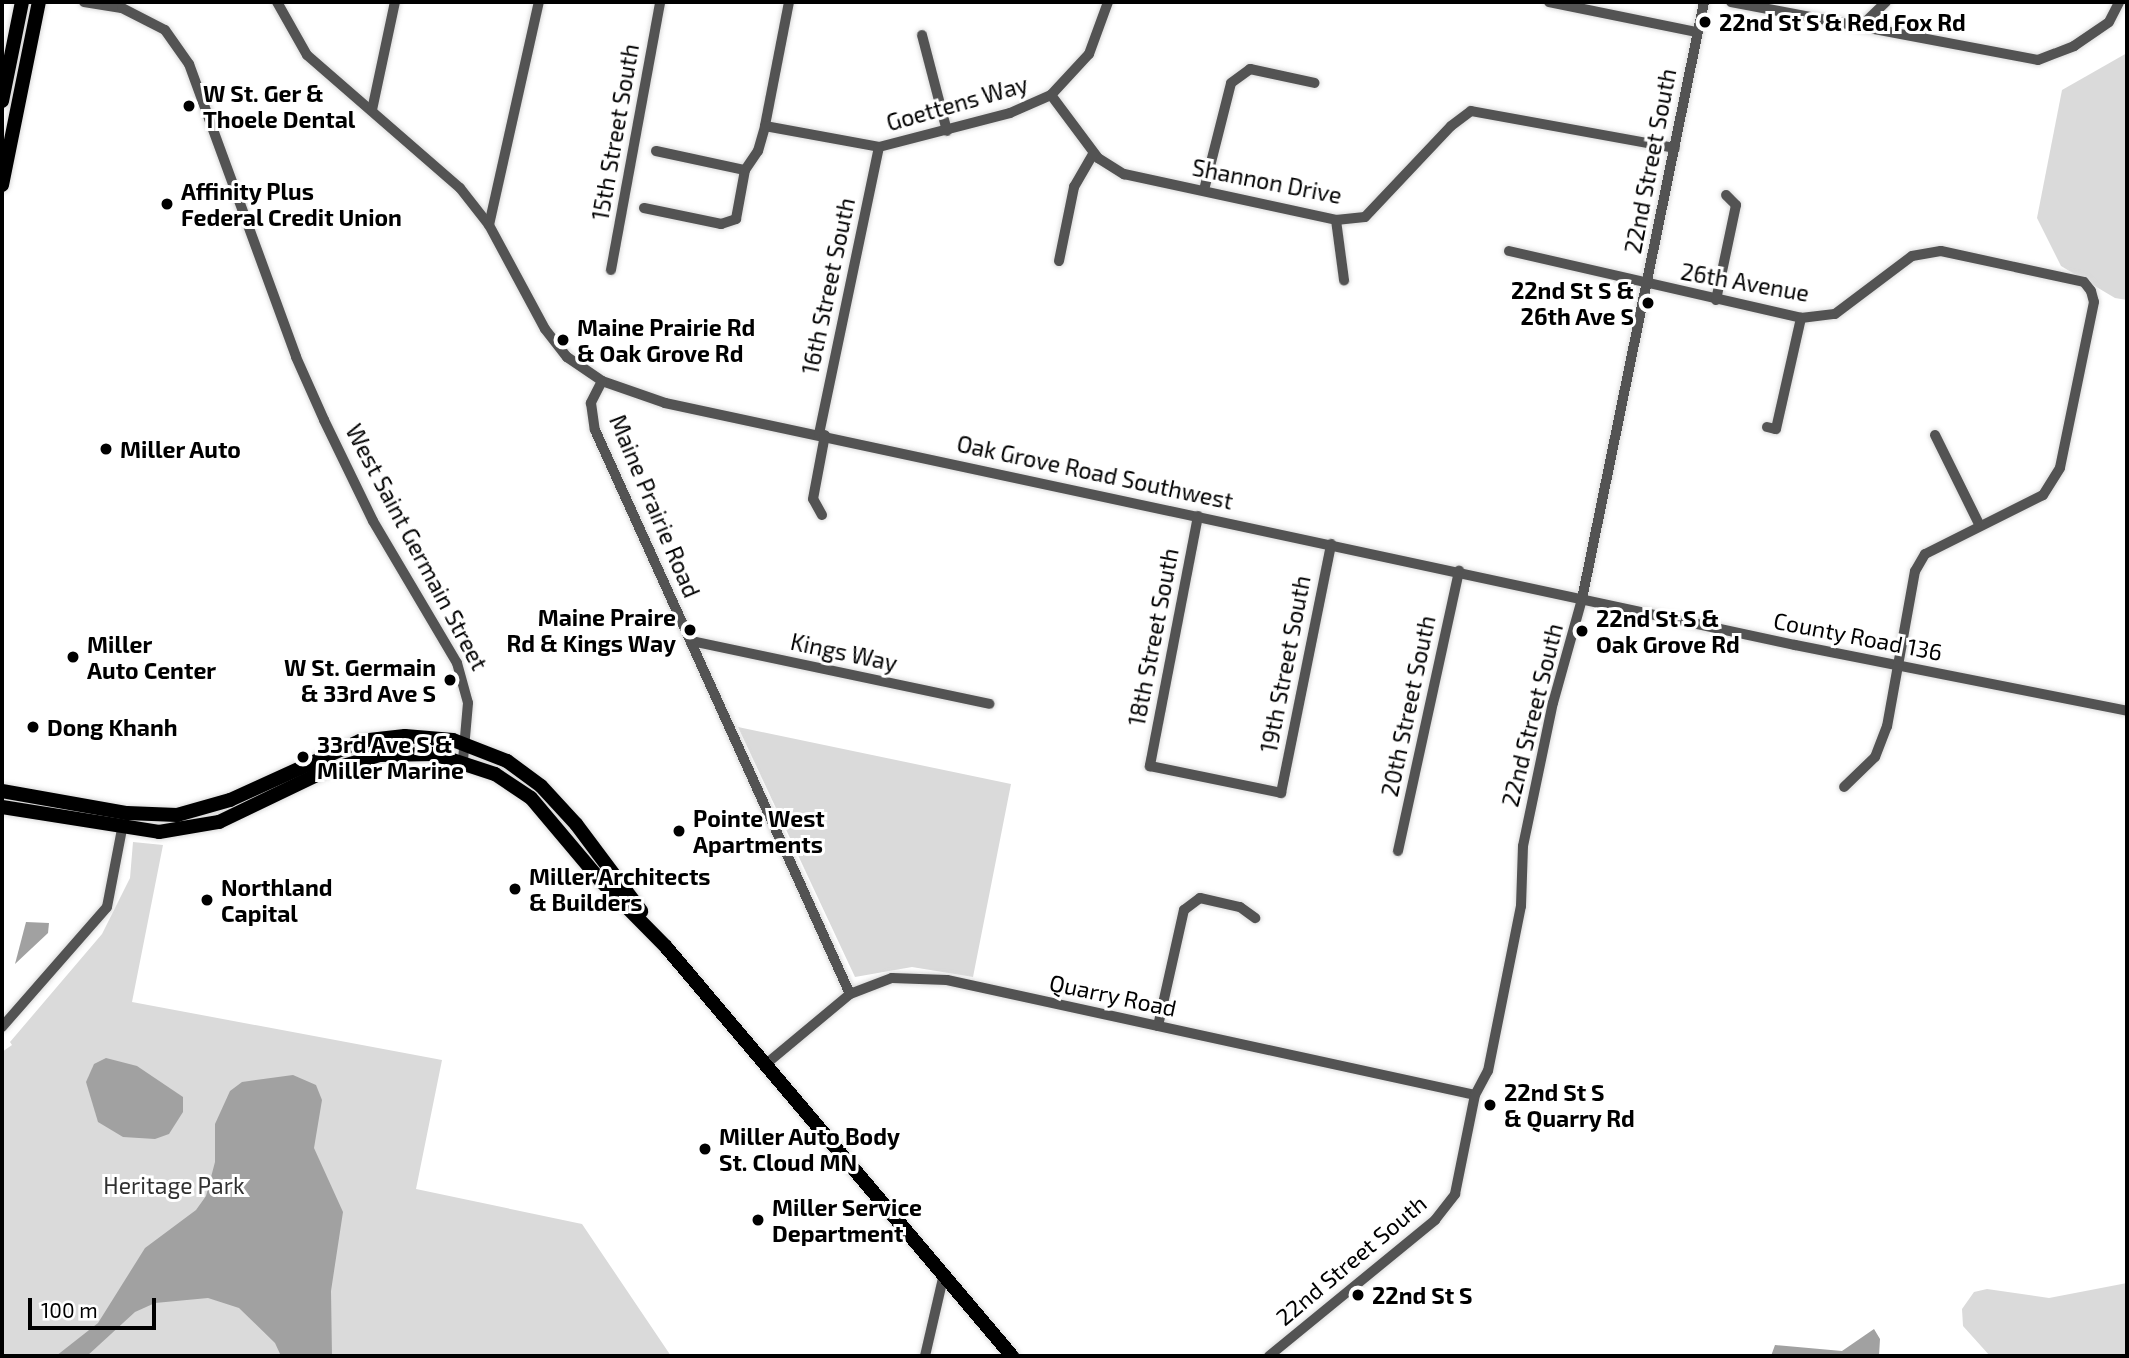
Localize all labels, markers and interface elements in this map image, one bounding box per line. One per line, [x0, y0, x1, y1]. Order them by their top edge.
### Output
place label: 22nd St S & Red Fox Rd [1719, 8, 1966, 36]
marker: 22nd St S & Red Fox Rd [1697, 14, 1713, 30]
street label: 15th Street South [586, 41, 644, 223]
street label: 22nd Street South [1619, 66, 1681, 256]
street label: Goettens Way [883, 70, 1031, 136]
place label: W St. Ger & Thoele Dental [203, 79, 355, 133]
marker: W St. Ger & Thoele Dental [181, 98, 197, 114]
street label: Shannon Drive [1190, 153, 1344, 209]
place label: Affinity Plus Federal Credit Union [181, 177, 402, 231]
street label: 16th Street South [796, 195, 860, 377]
marker: Affinity Plus Federal Credit Union [159, 196, 175, 212]
street label: 26th Avenue [1678, 257, 1812, 307]
place label: 22nd St S & 26th Ave S [1511, 276, 1634, 330]
marker: 22nd St S & 26th Ave S [1640, 295, 1656, 311]
place label: Maine Prairie Rd & Oak Grove Rd [577, 313, 755, 367]
marker: Maine Prairie Rd & Oak Grove Rd [555, 332, 571, 348]
street label: Maine Prairie Road [604, 410, 706, 602]
street label: West Saint Germain Street [340, 419, 494, 675]
street label: Oak Grove Road Southwest [954, 429, 1236, 515]
place label: Miller Auto [120, 435, 242, 463]
marker: Miller Auto [98, 441, 114, 457]
street label: 18th Street South [1122, 546, 1184, 728]
street label: 19th Street South [1254, 573, 1316, 755]
place label: Maine Praire Rd & Kings Way [506, 603, 676, 657]
place label: 22nd St S & Oak Grove Rd [1596, 604, 1740, 658]
street label: County Road 136 [1771, 606, 1945, 666]
street label: 20th Street South [1375, 613, 1441, 799]
street label: 22nd Street South [1496, 621, 1568, 809]
marker: Maine Praire Rd & Kings Way [682, 622, 698, 638]
marker: 22nd St S & Oak Grove Rd [1574, 623, 1590, 639]
street label: Kings Way [788, 627, 900, 677]
place label: Miller Auto Center [87, 630, 216, 684]
marker: Miller Auto Center [65, 649, 81, 665]
place label: W St. Germain & 33rd Ave S [284, 653, 436, 707]
marker: W St. Germain & 33rd Ave S [442, 672, 458, 688]
place label: Dong Khanh [47, 713, 178, 741]
marker: Dong Khanh [25, 719, 41, 735]
place label: 33rd Ave S & Miller Marine [317, 730, 464, 784]
marker: 33rd Ave S & Miller Marine [295, 749, 311, 765]
place label: Pointe West Apartments [693, 804, 825, 858]
marker: Pointe West Apartments [671, 823, 687, 839]
place label: Miller Architects & Builders [529, 862, 712, 916]
place label: Northland Capital [221, 873, 332, 927]
marker: Miller Architects & Builders [507, 881, 523, 897]
marker: Northland Capital [199, 892, 215, 908]
street label: Quarry Road [1047, 968, 1179, 1022]
place label: 22nd St S & Quarry Rd [1504, 1078, 1635, 1132]
marker: 22nd St S & Quarry Rd [1482, 1097, 1498, 1113]
place label: Miller Auto Body St. Cloud MN [719, 1122, 901, 1176]
marker: Miller Auto Body St. Cloud MN [697, 1141, 713, 1157]
park label: Heritage Park [103, 1171, 245, 1199]
street label: 22nd Street South [1270, 1189, 1432, 1331]
place label: Miller Service Department [772, 1193, 922, 1247]
marker: Miller Service Department [750, 1212, 766, 1228]
place label: 22nd St S [1372, 1281, 1473, 1309]
scale bar [32, 1284, 159, 1328]
marker: 22nd St S [1350, 1287, 1366, 1303]
text: 100 m [41, 1297, 98, 1322]

